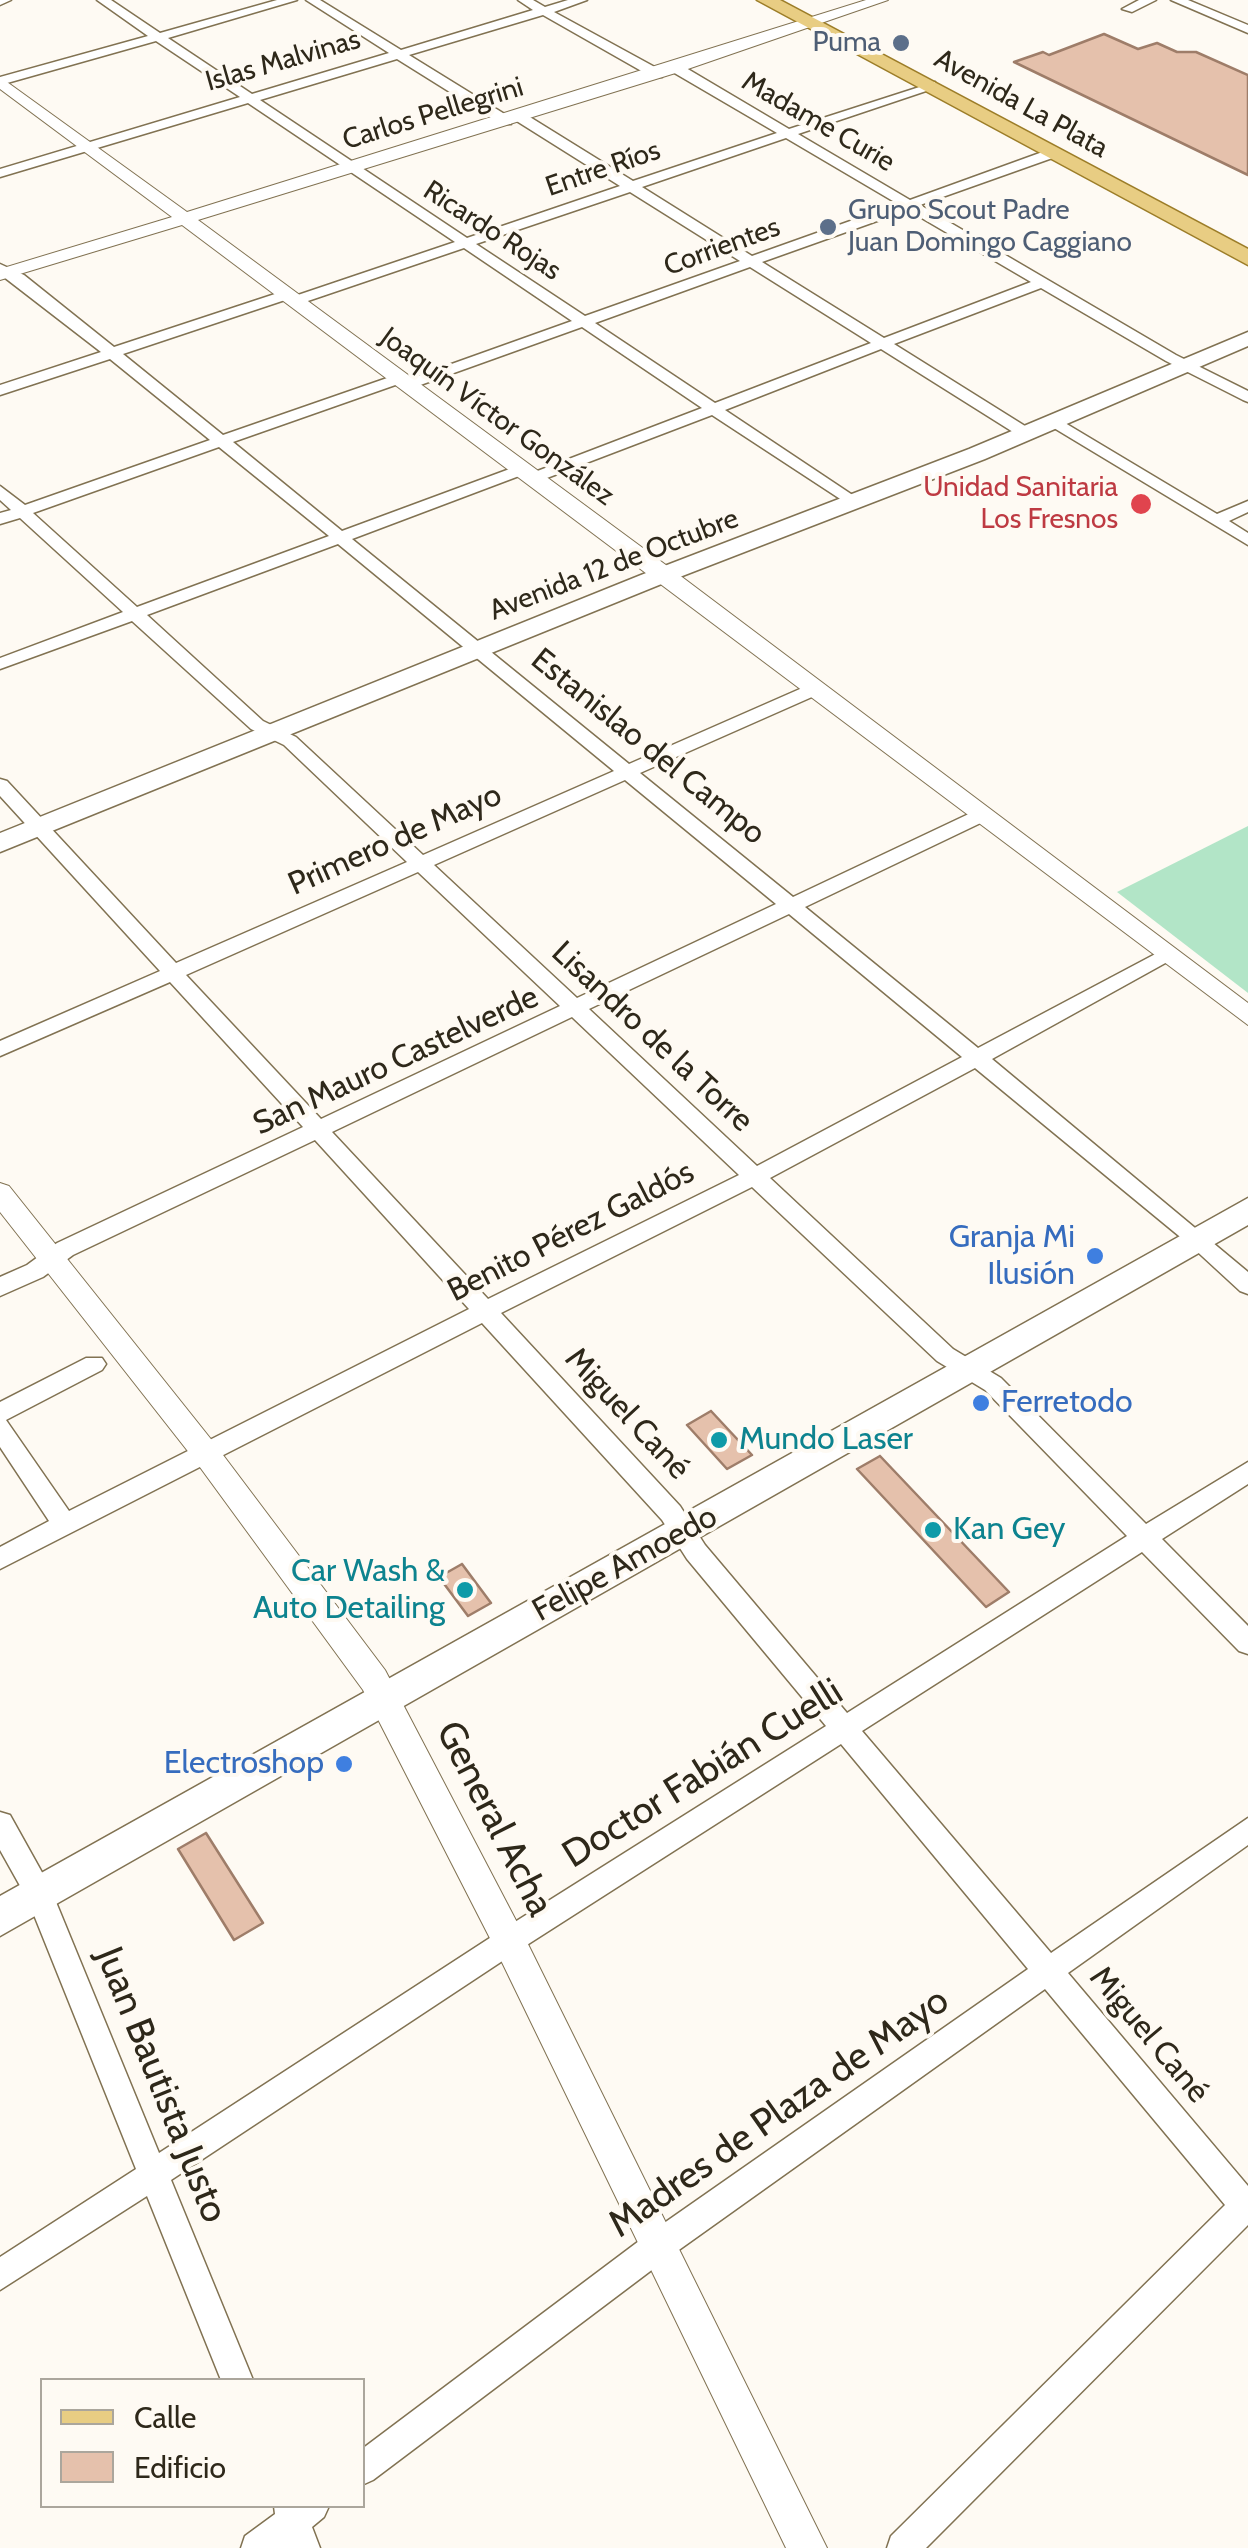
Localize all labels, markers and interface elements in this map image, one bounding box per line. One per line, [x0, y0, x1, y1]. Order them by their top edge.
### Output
street label: Islas Malvinas [202, 23, 364, 99]
place label: Puma [812, 26, 881, 60]
marker: Puma [890, 32, 912, 54]
street label: Avenida La Plata [928, 42, 1114, 166]
street label: Madame Curie [736, 65, 900, 179]
street label: Carlos Pellegrini [339, 71, 527, 157]
street label: Entre Ríos [541, 134, 665, 204]
street label: Ricardo Rojas [417, 174, 567, 288]
place label: Grupo Scout Padre Juan Domingo Caggiano [848, 194, 1132, 260]
street label: Corrientes [659, 211, 785, 283]
marker: Grupo Scout Padre Juan Domingo Caggiano [817, 216, 839, 238]
street label: Joaquín Víctor González [373, 321, 621, 513]
place label: Unidad Sanitaria Los Fresnos [923, 471, 1118, 537]
marker: Unidad Sanitaria Los Fresnos [1128, 491, 1154, 517]
street label: Avenida 12 de Octubre [485, 502, 743, 628]
street label: Estanislao del Campo [523, 641, 773, 853]
street label: Primero de Mayo [283, 776, 507, 904]
street label: Lisandro de la Torre [543, 934, 761, 1140]
street label: San Mauro Castelverde [247, 978, 545, 1144]
street label: Benito Pérez Galdós [442, 1153, 700, 1311]
place label: Granja Mi Ilusión [949, 1219, 1075, 1294]
marker: Granja Mi Ilusión [1084, 1245, 1106, 1267]
street label: Miguel Cané [556, 1340, 698, 1488]
place label: Ferretodo [1001, 1384, 1133, 1422]
marker: Ferretodo [970, 1392, 992, 1414]
place label: Mundo Laser [739, 1421, 913, 1459]
marker: Mundo Laser [708, 1429, 730, 1451]
street label: Felipe Amoedo [526, 1498, 724, 1630]
place label: Kan Gey [953, 1511, 1065, 1549]
marker: Kan Gey [922, 1519, 944, 1541]
place label: Car Wash & Auto Detailing [253, 1553, 445, 1628]
marker: Car Wash & Auto Detailing [454, 1579, 476, 1601]
street label: Doctor Fabián Cuelli [555, 1670, 851, 1878]
street label: General Acha [426, 1714, 562, 1924]
place label: Electroshop [164, 1745, 324, 1783]
marker: Electroshop [333, 1753, 355, 1775]
street label: Juan Bautista Justo [85, 1941, 237, 2229]
street label: Miguel Cané [1081, 1959, 1217, 2111]
street label: Madres de Plaza de Mayo [600, 1978, 958, 2248]
legend [40, 2378, 365, 2508]
text: Calle [134, 2399, 196, 2436]
text: Edificio [134, 2449, 226, 2486]

